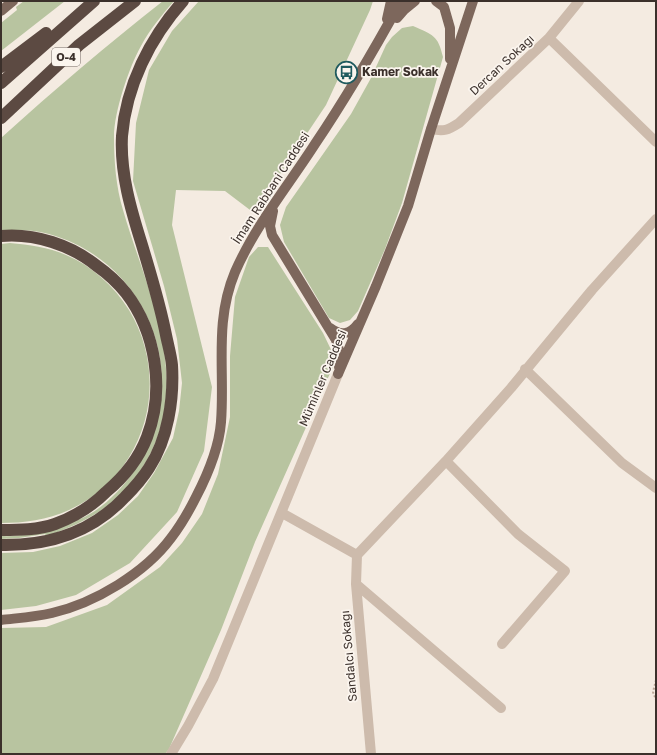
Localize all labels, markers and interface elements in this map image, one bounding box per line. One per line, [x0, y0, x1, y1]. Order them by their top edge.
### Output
street label: Dercan Sokağı [466, 31, 537, 98]
road number: O-4 [52, 48, 80, 66]
bus stop icon: Kamer Sokak [333, 59, 359, 85]
place label: Kamer Sokak [362, 64, 439, 79]
street label: İmam Rabbani Caddesi [229, 129, 313, 247]
street label: Müminler Caddesi [295, 327, 350, 428]
street label: Sandalcı Sokağı [337, 610, 360, 702]

